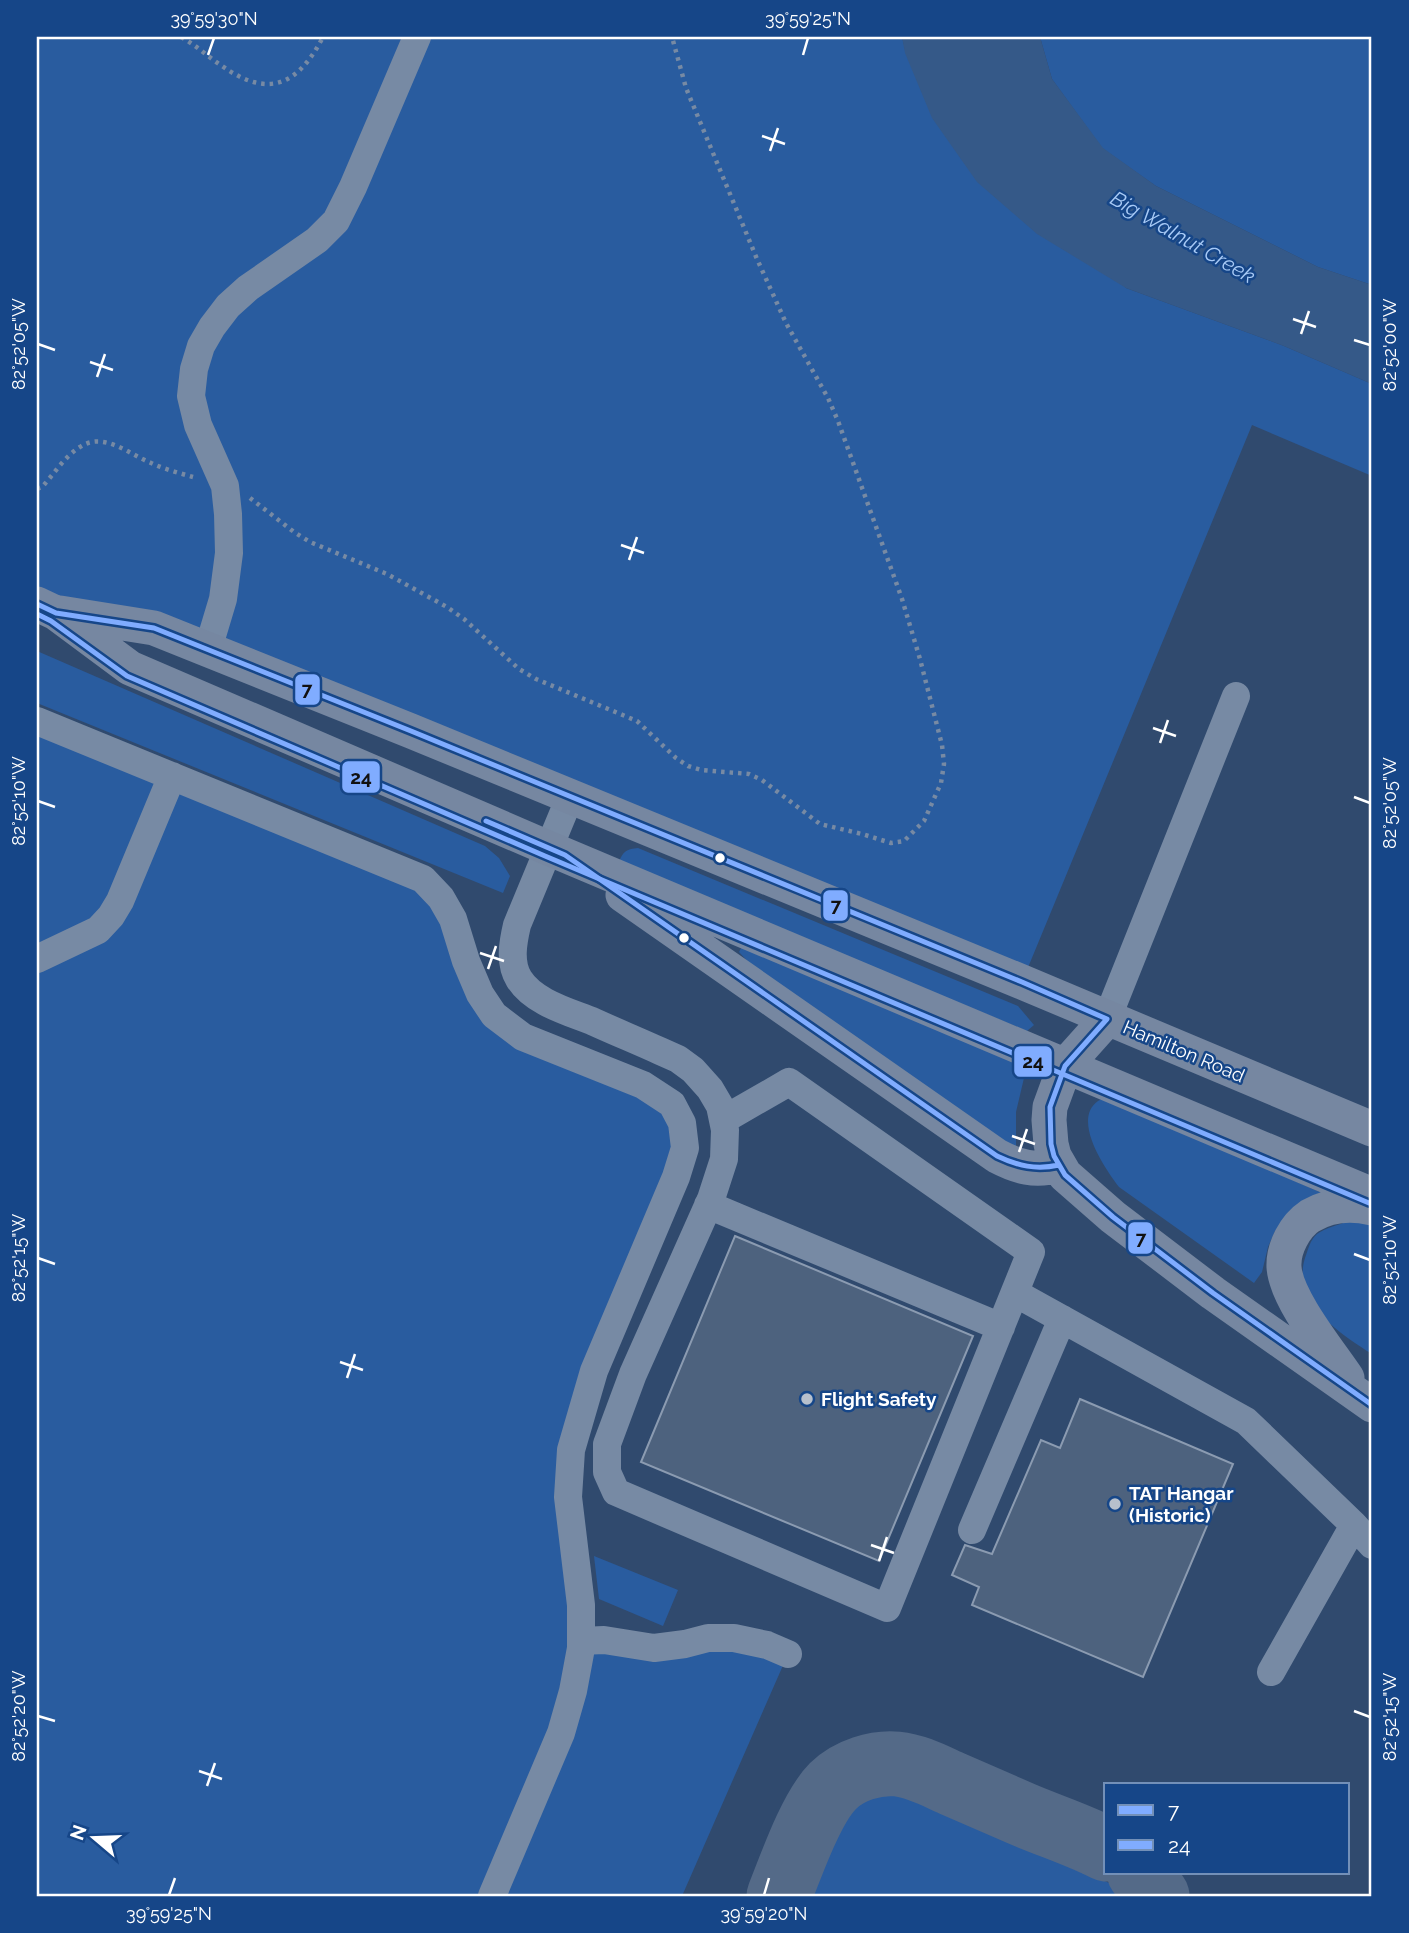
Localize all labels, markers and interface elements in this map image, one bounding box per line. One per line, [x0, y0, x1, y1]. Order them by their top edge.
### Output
text: 39°59'30"N [170, 8, 258, 29]
text: 39°59'25"N [765, 8, 851, 29]
water label: Big Walnut Creek [1106, 186, 1260, 288]
text: 82°52'05"W [8, 298, 29, 390]
text: 82°52'00"W [1379, 298, 1400, 391]
line badge: 7 [294, 673, 321, 706]
text: 7 [302, 678, 313, 700]
text: 82°52'10"W [8, 756, 29, 846]
text: 82°52'05"W [1379, 757, 1400, 849]
line badge: 24 [341, 760, 381, 794]
text: 24 [350, 766, 372, 788]
unlabelled marker [713, 851, 727, 865]
line badge: 7 [822, 889, 849, 922]
text: 7 [831, 894, 842, 916]
unlabelled marker [677, 931, 691, 945]
street label: Hamilton Road [1120, 1015, 1248, 1087]
line badge: 24 [1013, 1045, 1053, 1078]
text: 24 [1022, 1050, 1044, 1072]
text: 82°52'15"W [8, 1214, 29, 1302]
text: 82°52'10"W [1379, 1215, 1400, 1305]
line badge: 7 [1127, 1221, 1154, 1255]
text: 7 [1136, 1227, 1147, 1249]
place label: Flight Safety [821, 1388, 937, 1410]
marker: Flight Safety [799, 1391, 815, 1407]
place label: TAT Hangar (Historic) [1129, 1482, 1234, 1526]
marker: TAT Hangar (Historic) [1107, 1496, 1123, 1512]
text: 82°52'20"W [8, 1670, 29, 1762]
text: 82°52'15"W [1379, 1673, 1400, 1761]
legend [1104, 1783, 1350, 1874]
text: 7 [1168, 1798, 1180, 1823]
north arrow [60, 1804, 130, 1874]
text: N [65, 1822, 91, 1843]
text: 24 [1168, 1833, 1190, 1858]
text: 39°59'25"N [126, 1903, 212, 1924]
text: 39°59'20"N [720, 1903, 808, 1924]

